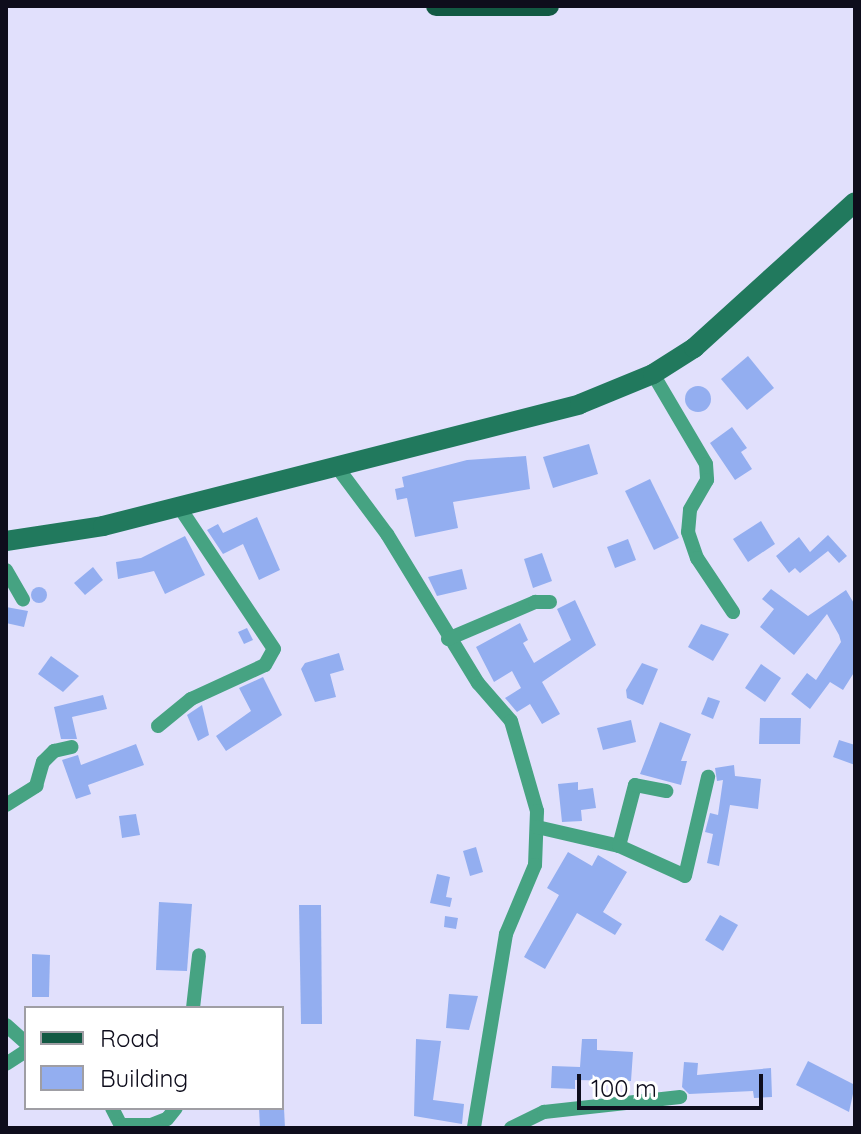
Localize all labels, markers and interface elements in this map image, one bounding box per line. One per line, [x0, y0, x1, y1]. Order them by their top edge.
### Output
legend [24, 1006, 284, 1110]
text: Road [100, 1023, 160, 1053]
scale bar [581, 1058, 767, 1108]
text: Building [100, 1063, 188, 1093]
text: 100 m [591, 1073, 657, 1103]

